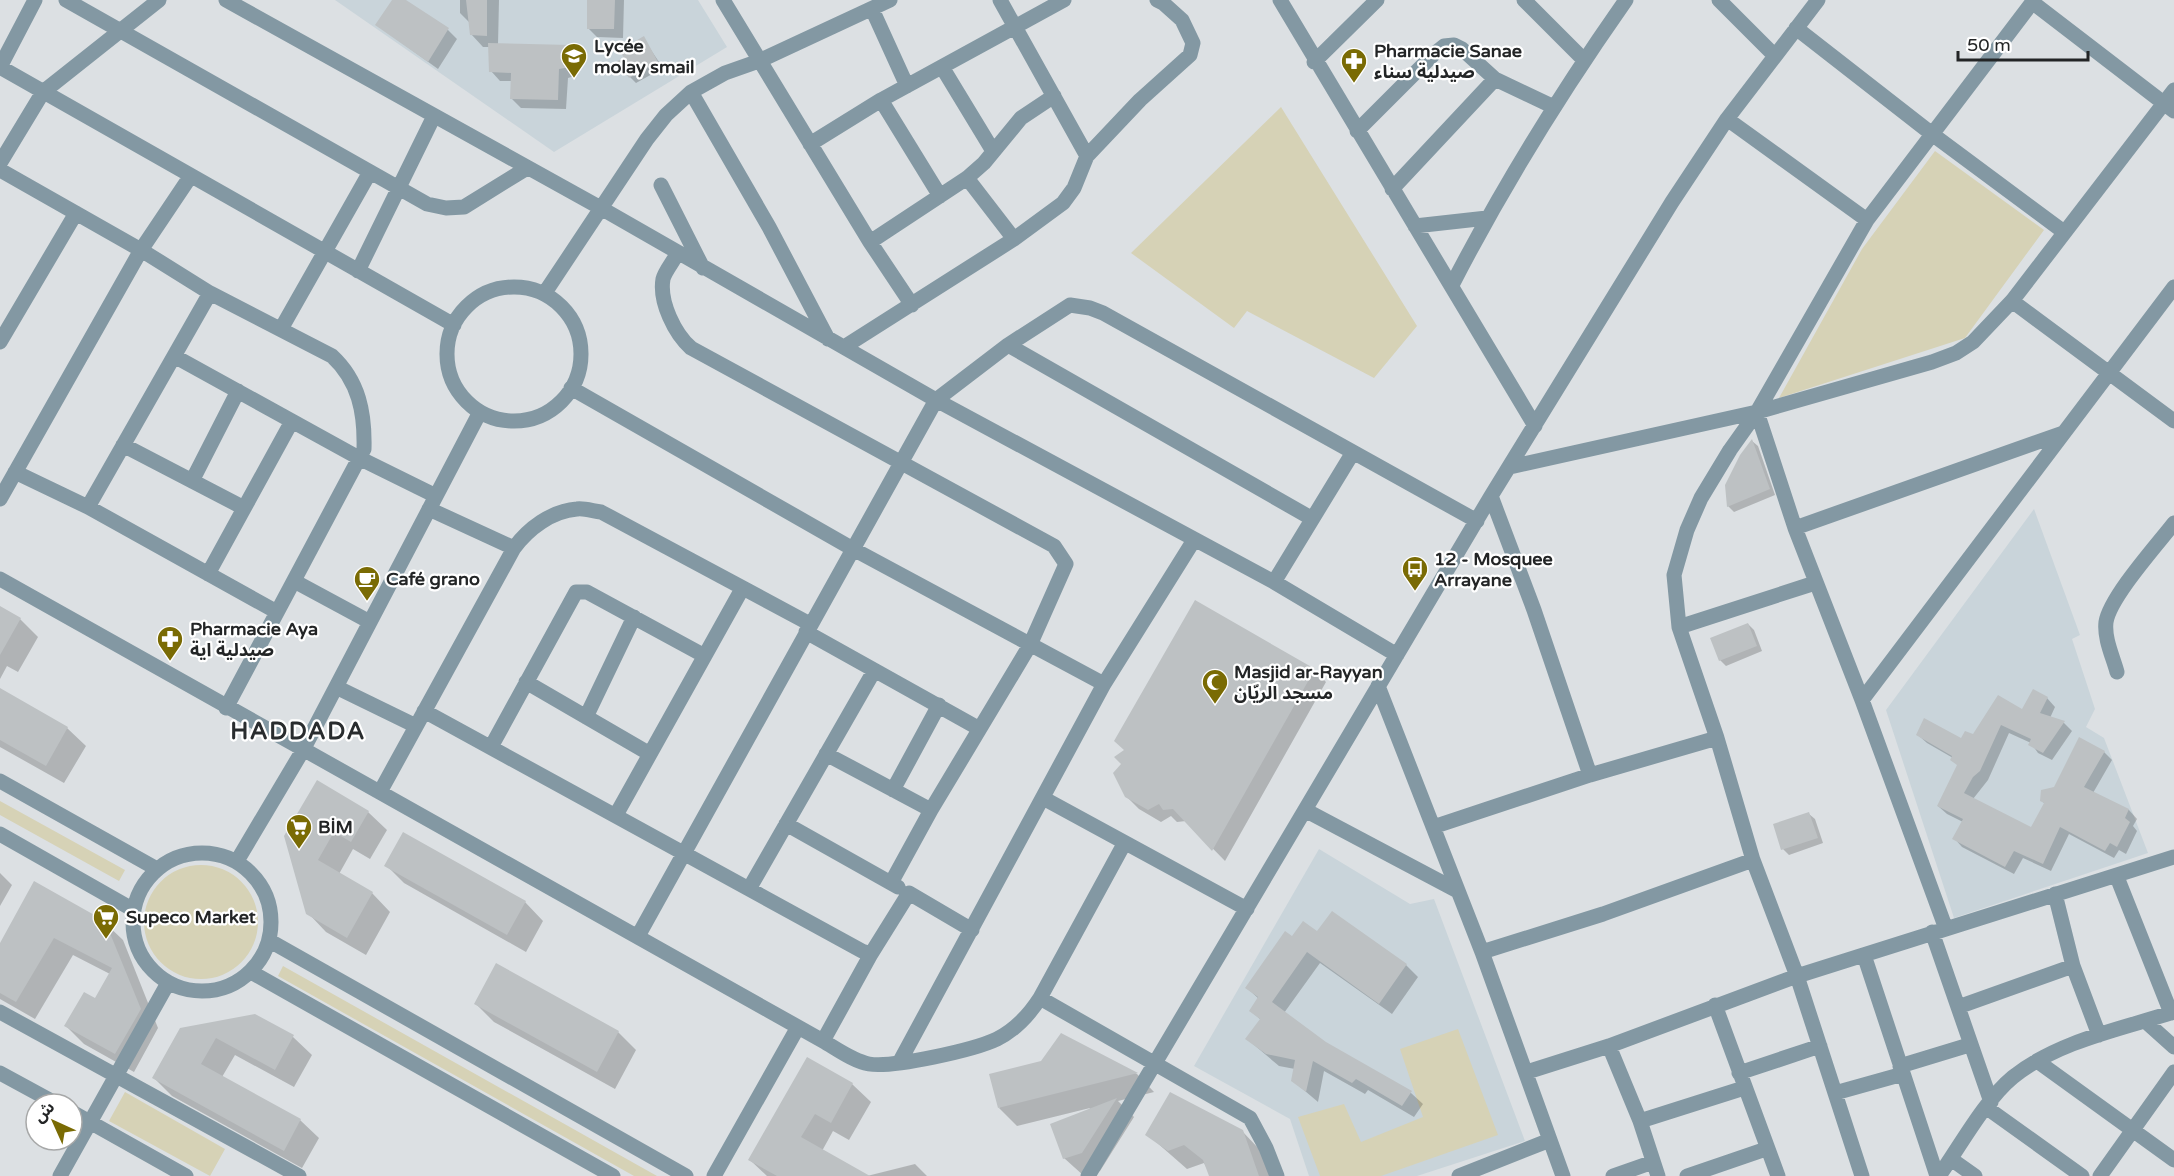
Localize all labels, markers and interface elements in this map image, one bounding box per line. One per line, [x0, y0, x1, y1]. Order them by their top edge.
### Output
scale bar [1958, 24, 2088, 62]
text: 50 m [1967, 34, 2011, 56]
place label: Lycée molay smail [594, 35, 695, 78]
place label: Pharmacie Sanae صيدلية سناء [1374, 40, 1522, 83]
school or university icon: Lycée molay smail [559, 41, 589, 79]
pharmacy icon: Pharmacie Sanae صيدلية سناء [1339, 46, 1369, 84]
place label: 12 - Mosquee Arrayane [1434, 548, 1553, 591]
bus stop icon: 12 - Mosquee Arrayane [1400, 554, 1430, 592]
cafe icon: Café grano [352, 564, 382, 602]
place label: Café grano [386, 568, 480, 590]
place label: Pharmacie Aya صيدلية اية [190, 618, 318, 661]
pharmacy icon: Pharmacie Aya صيدلية اية [155, 624, 185, 662]
place label: Masjid ar-Rayyan مسجد الريّان [1234, 661, 1383, 704]
mosque icon: Masjid ar-Rayyan مسجد الريّان [1200, 667, 1230, 705]
district label: HADDADA [230, 717, 366, 746]
supermarket icon: BİM [284, 812, 314, 850]
place label: BİM [318, 816, 353, 838]
supermarket icon: Supeco Market [91, 902, 121, 940]
place label: Supeco Market [126, 906, 256, 928]
north arrow [24, 1092, 84, 1152]
text: ش [29, 1097, 59, 1127]

